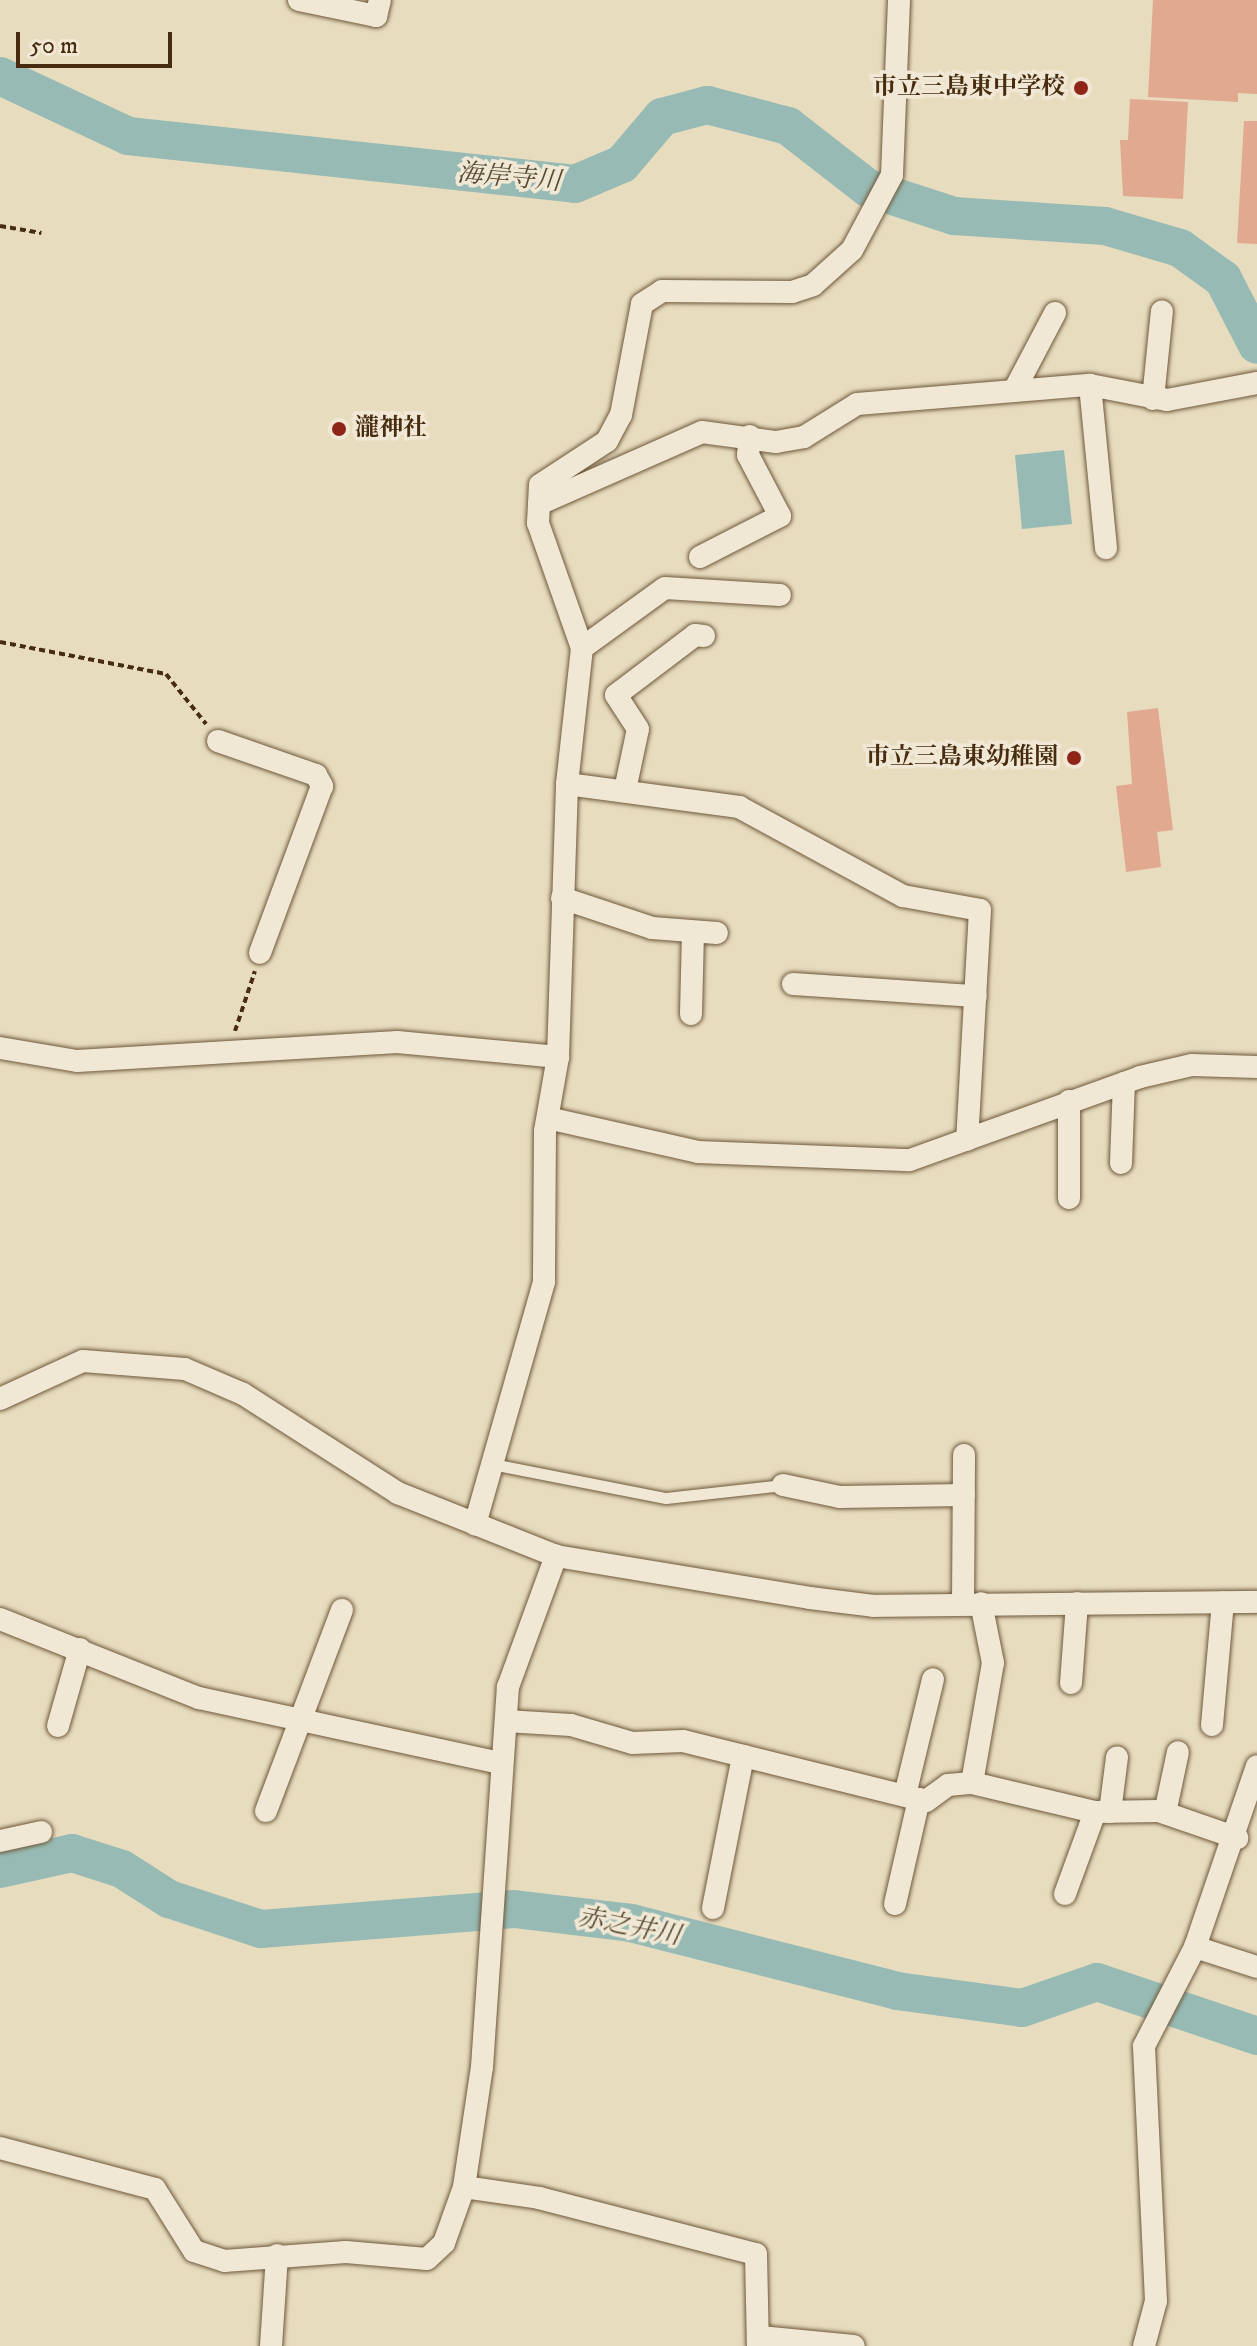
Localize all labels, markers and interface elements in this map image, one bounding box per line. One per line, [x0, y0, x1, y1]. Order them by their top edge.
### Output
scale bar [20, 16, 176, 66]
text: 50 m [30, 31, 78, 61]
place label: 市立三島東中学校 [873, 74, 1065, 102]
marker: 市立三島東中学校 [1072, 79, 1090, 97]
water label: 海岸寺川 [456, 158, 562, 198]
place label: 瀧神社 [355, 415, 427, 443]
marker: 瀧神社 [330, 420, 348, 438]
place label: 市立三島東幼稚園 [866, 744, 1058, 772]
marker: 市立三島東幼稚園 [1065, 749, 1083, 767]
water label: 赤之井川 [575, 1902, 683, 1952]

